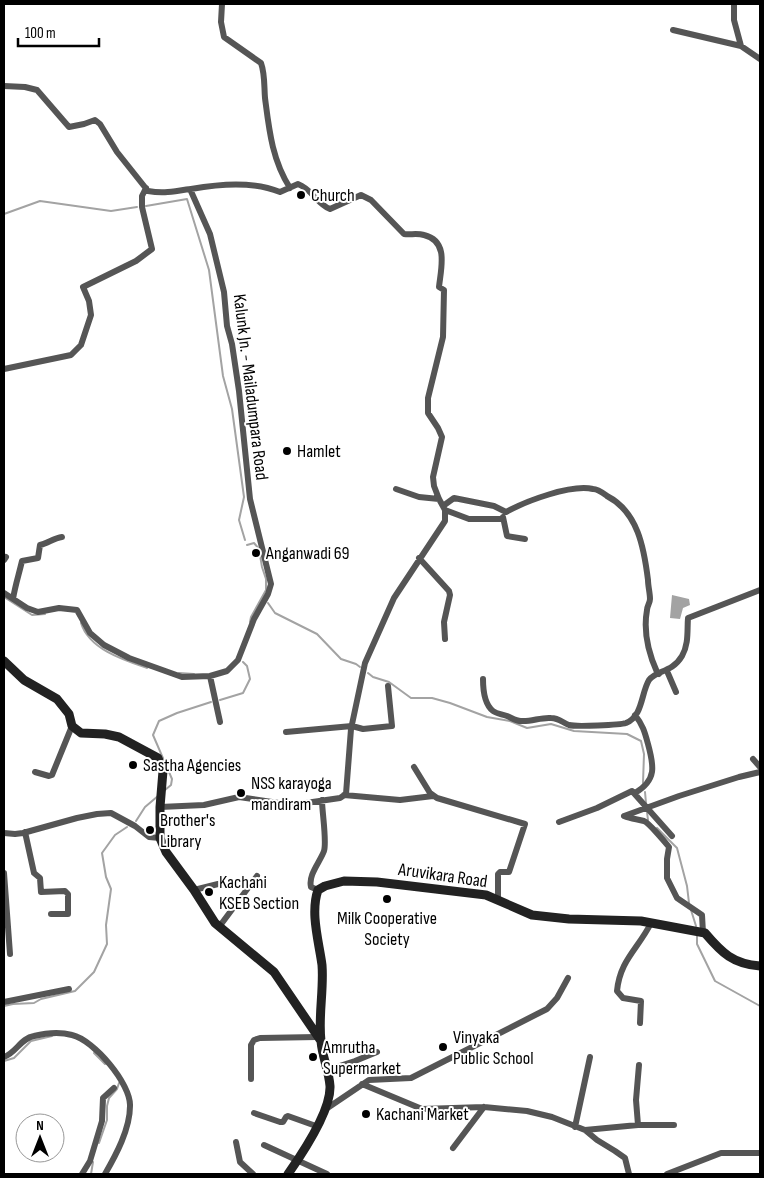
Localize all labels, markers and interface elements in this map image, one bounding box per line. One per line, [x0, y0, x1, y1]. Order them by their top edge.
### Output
scale bar [18, 15, 99, 47]
text: 100 m [25, 24, 56, 43]
place label: Church [311, 185, 355, 206]
marker: Church [295, 189, 307, 201]
street label: Kalunk Jn. - Mailadumpara Road [229, 293, 272, 481]
place label: Hamlet [297, 441, 341, 462]
marker: Hamlet [281, 445, 293, 457]
place label: Anganwadi 69 [265, 543, 350, 564]
marker: Anganwadi 69 [250, 547, 262, 559]
place label: Sastha Agencies [143, 755, 241, 776]
marker: Sastha Agencies [127, 759, 139, 771]
place label: NSS karayoga mandiram [251, 773, 332, 815]
marker: NSS karayoga mandiram [235, 787, 247, 799]
place label: Brother's Library [160, 810, 215, 852]
marker: Brother's Library [144, 824, 156, 836]
street label: Aruvikara Road [396, 859, 489, 892]
place label: Kachani KSEB Section [219, 872, 299, 914]
marker: Kachani KSEB Section [203, 886, 215, 898]
marker: Milk Cooperative Society [381, 893, 393, 905]
place label: Milk Cooperative Society [337, 908, 437, 950]
place label: Vinyaka Public School [453, 1027, 534, 1069]
place label: Amrutha Supermarket [322, 1037, 402, 1079]
marker: Vinyaka Public School [437, 1041, 449, 1053]
marker: Amrutha Supermarket [307, 1051, 319, 1063]
place label: Kachani Market [376, 1104, 469, 1125]
marker: Kachani Market [360, 1108, 372, 1120]
north arrow [15, 1113, 65, 1163]
text: N [36, 1117, 44, 1134]

